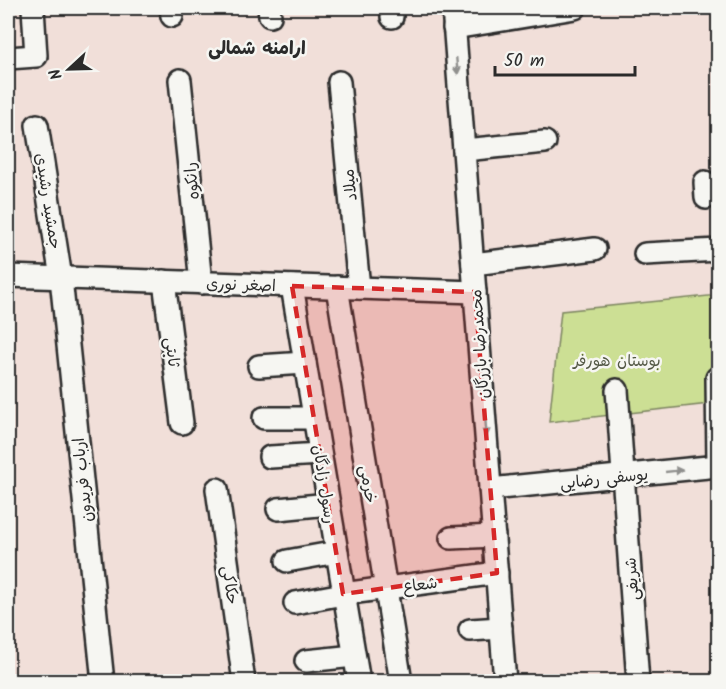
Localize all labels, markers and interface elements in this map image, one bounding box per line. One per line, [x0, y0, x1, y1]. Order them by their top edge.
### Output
district label: ارامنه شمالی [208, 35, 306, 64]
north arrow [39, 39, 99, 99]
scale bar [495, 39, 634, 77]
text: 50 m [504, 47, 544, 76]
one-way arrow [452, 56, 462, 75]
text: N [43, 65, 70, 83]
street label: جمشید رشیدی [28, 151, 67, 251]
street label: رانکوه [178, 161, 207, 201]
street label: میلاد [336, 168, 365, 202]
street label: اصغر نوری [206, 272, 276, 299]
street label: محمدرضا بازرگان [464, 288, 497, 399]
street label: ثابتی [157, 336, 186, 370]
park label: بوستان هورفر [571, 349, 661, 374]
one-way arrow [481, 418, 490, 437]
street label: ارباب فریدون [67, 436, 100, 523]
street label: رسول زادگان [305, 443, 342, 525]
street label: یوسفی رضایی [559, 462, 650, 497]
street label: خرمی [352, 463, 383, 505]
one-way arrow [665, 466, 684, 476]
street label: شریفی [619, 557, 646, 601]
street label: حکاکی [214, 564, 245, 606]
street label: شعاع [401, 571, 439, 600]

